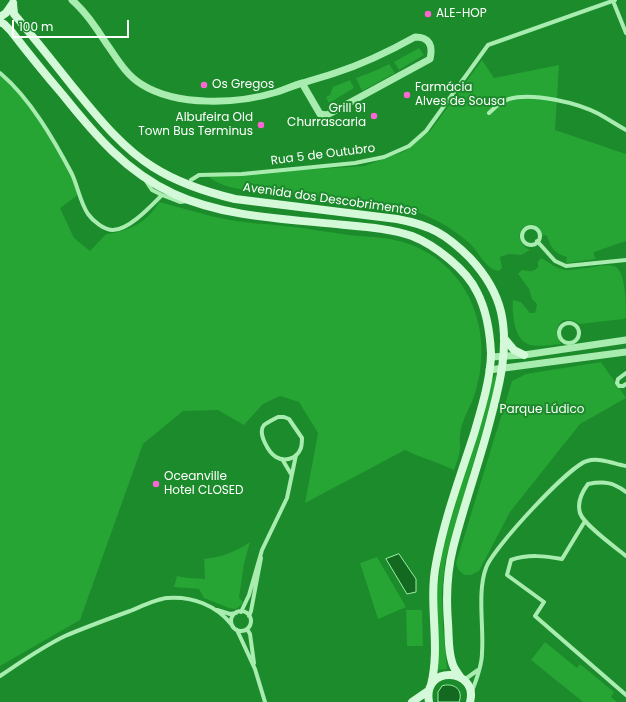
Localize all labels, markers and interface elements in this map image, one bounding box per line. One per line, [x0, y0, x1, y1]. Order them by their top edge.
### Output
place label: ALE-HOP [436, 7, 487, 21]
marker: ALE-HOP [423, 9, 433, 19]
scale bar [14, 12, 131, 38]
text: 100 m [19, 18, 53, 35]
place label: Os Gregos [212, 78, 274, 92]
marker: Os Gregos [199, 80, 209, 90]
place label: Farmácia Alves de Sousa [415, 81, 505, 109]
marker: Farmácia Alves de Sousa [402, 90, 412, 100]
place label: Grill 91 Churrascaria [287, 102, 366, 130]
place label: Albufeira Old Town Bus Terminus [138, 111, 253, 139]
marker: Grill 91 Churrascaria [369, 111, 379, 121]
marker: Albufeira Old Town Bus Terminus [256, 120, 266, 130]
street label: Rua 5 de Outubro [270, 141, 376, 169]
street label: Avenida dos Descobrimentos [242, 181, 418, 219]
park label: Parque Lúdico [500, 403, 584, 417]
place label: Oceanville Hotel CLOSED [164, 470, 244, 498]
marker: Oceanville Hotel CLOSED [151, 479, 161, 489]

